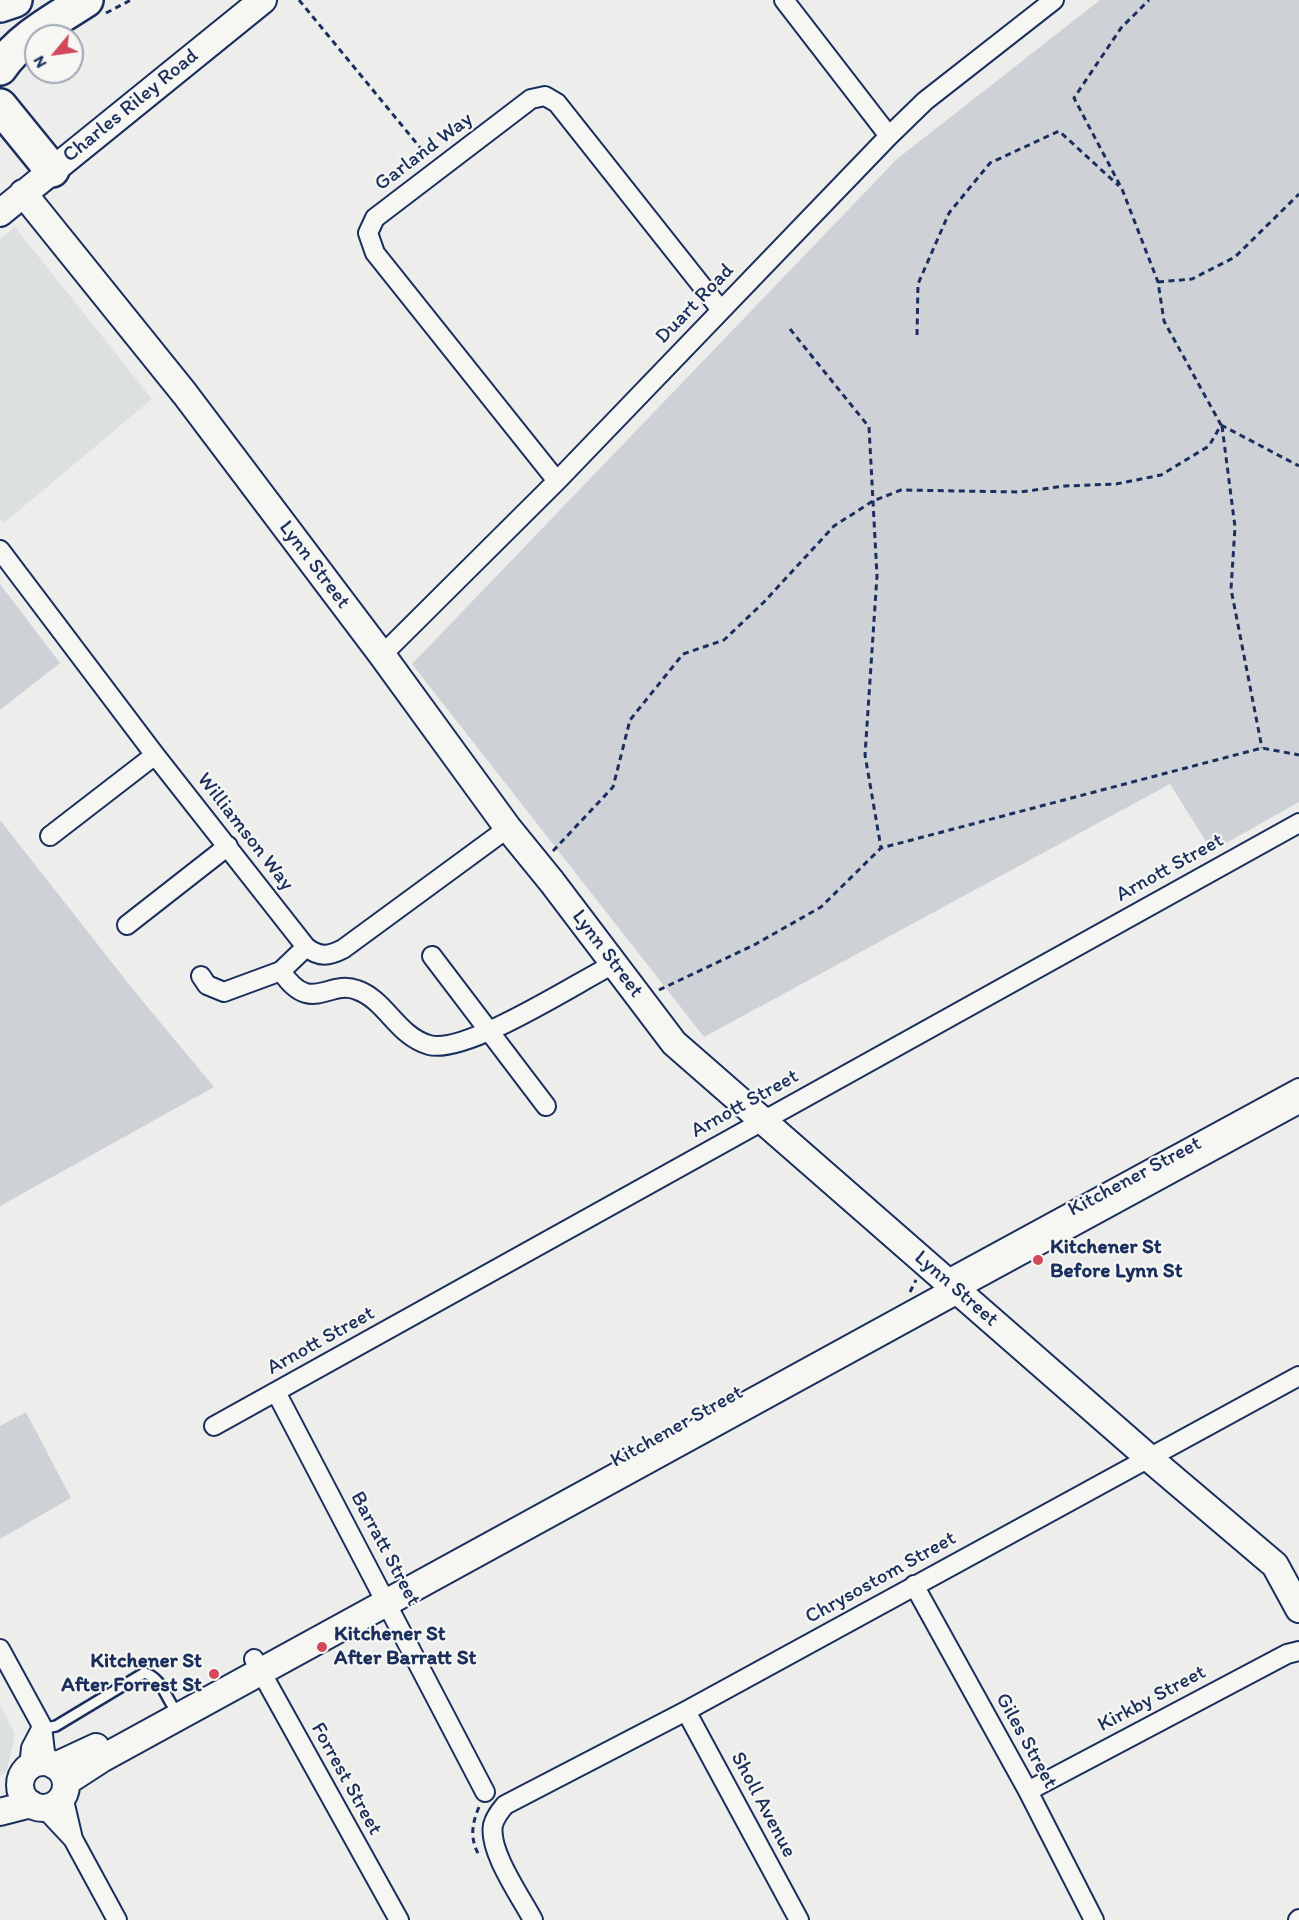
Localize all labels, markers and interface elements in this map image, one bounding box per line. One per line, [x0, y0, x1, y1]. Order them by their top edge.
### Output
north arrow [24, 24, 84, 84]
street label: Charles Riley Road [58, 44, 204, 168]
text: N [29, 53, 50, 71]
street label: Garland Way [370, 107, 478, 197]
street label: Duart Road [651, 259, 739, 349]
street label: Lynn Street [273, 516, 355, 614]
street label: Williamson Way [191, 768, 299, 896]
street label: Arnott Street [1112, 828, 1228, 908]
street label: Lynn Street [566, 905, 648, 1003]
street label: Arnott Street [687, 1064, 803, 1144]
street label: Kitchener Street [1064, 1131, 1206, 1223]
place label: Kitchener St Before Lynn St [1050, 1235, 1183, 1285]
street label: Lynn Street [909, 1246, 1003, 1332]
marker: Kitchener St Before Lynn St [1031, 1253, 1045, 1267]
street label: Arnott Street [263, 1301, 379, 1381]
street label: Kitchener Street [606, 1380, 748, 1474]
street label: Barratt Street [344, 1487, 426, 1611]
street label: Chrysostom Street [801, 1526, 961, 1630]
place label: Kitchener St After Barratt St [334, 1622, 476, 1672]
marker: Kitchener St After Barratt St [315, 1640, 329, 1654]
place label: Kitchener St After Forrest St [61, 1649, 202, 1699]
street label: Kirkby Street [1094, 1660, 1210, 1738]
marker: Kitchener St After Forrest St [207, 1667, 221, 1681]
street label: Giles Street [989, 1689, 1063, 1793]
street label: Forrest Street [305, 1718, 387, 1840]
street label: Sholl Avenue [725, 1748, 801, 1862]

